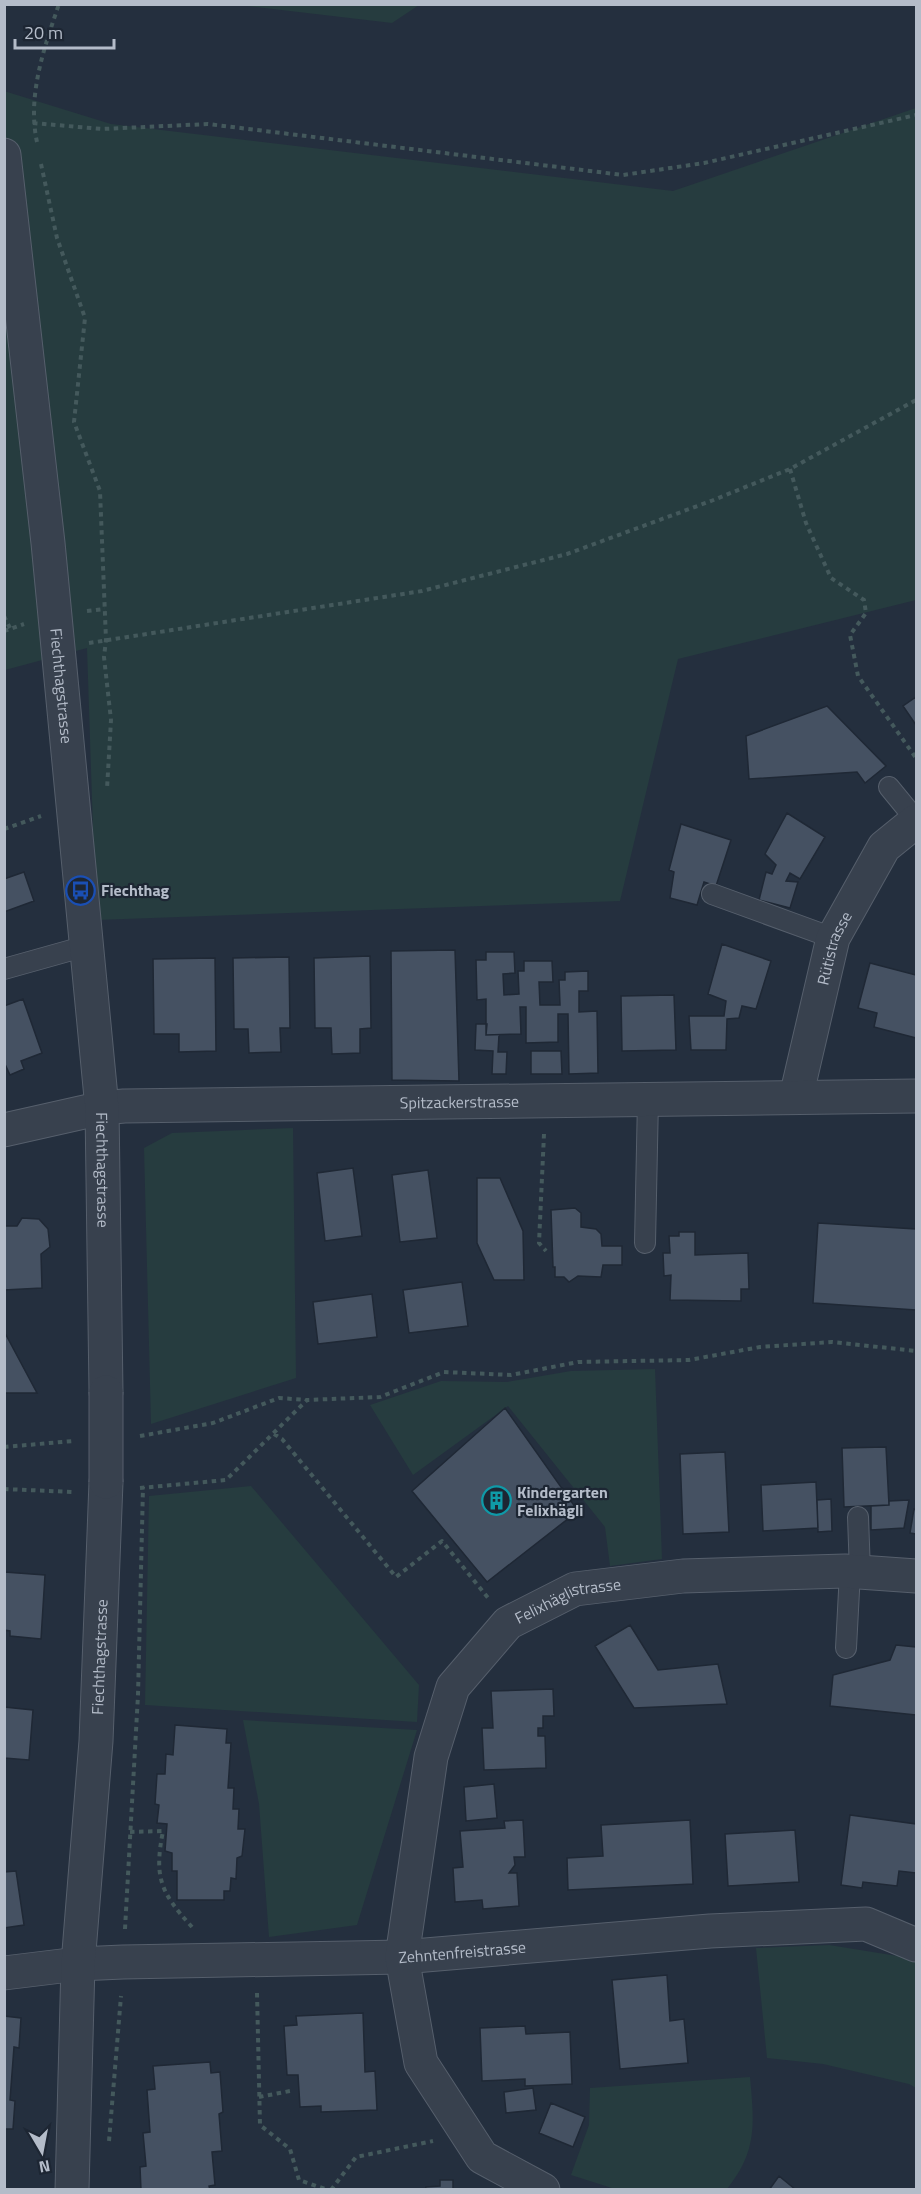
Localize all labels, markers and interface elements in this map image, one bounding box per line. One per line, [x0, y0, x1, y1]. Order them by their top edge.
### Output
scale bar [15, 12, 114, 50]
text: 20 m [24, 19, 63, 46]
street label: Fiechthagstrasse [44, 627, 79, 745]
bus stop icon: Fiechthag [64, 874, 96, 906]
place label: Fiechthag [101, 878, 170, 902]
street label: Rütistrasse [810, 907, 858, 987]
street label: Spitzackerstrasse [400, 1089, 519, 1115]
street label: Fiechthagstrasse [90, 1112, 116, 1228]
place label: Kindergarten Felixhägli [517, 1480, 608, 1522]
building icon: Kindergarten Felixhägli [480, 1485, 512, 1517]
street label: Felixhäglistrasse [510, 1572, 622, 1630]
street label: Fiechthagstrasse [85, 1599, 113, 1715]
street label: Zehntenfreistrasse [397, 1935, 527, 1969]
north arrow [12, 2122, 72, 2182]
text: N [37, 2154, 52, 2180]

